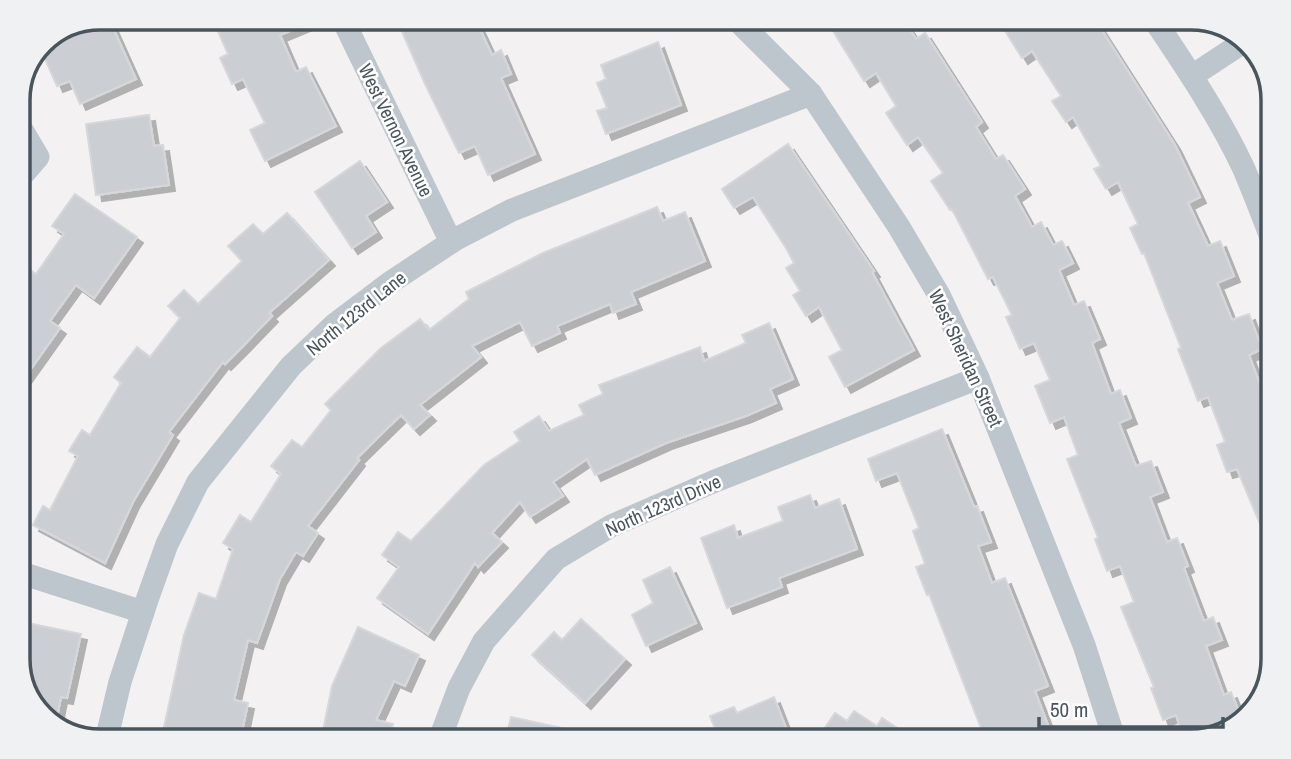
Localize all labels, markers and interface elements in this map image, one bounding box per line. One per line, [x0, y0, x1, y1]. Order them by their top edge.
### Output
street label: West Vernon Avenue [353, 59, 439, 201]
street label: North 123rd Lane [301, 265, 411, 361]
street label: West Sheridan Street [923, 285, 1009, 431]
street label: North 123rd Drive [601, 468, 725, 542]
scale bar [1039, 686, 1223, 730]
text: 50 m [1050, 695, 1088, 724]

